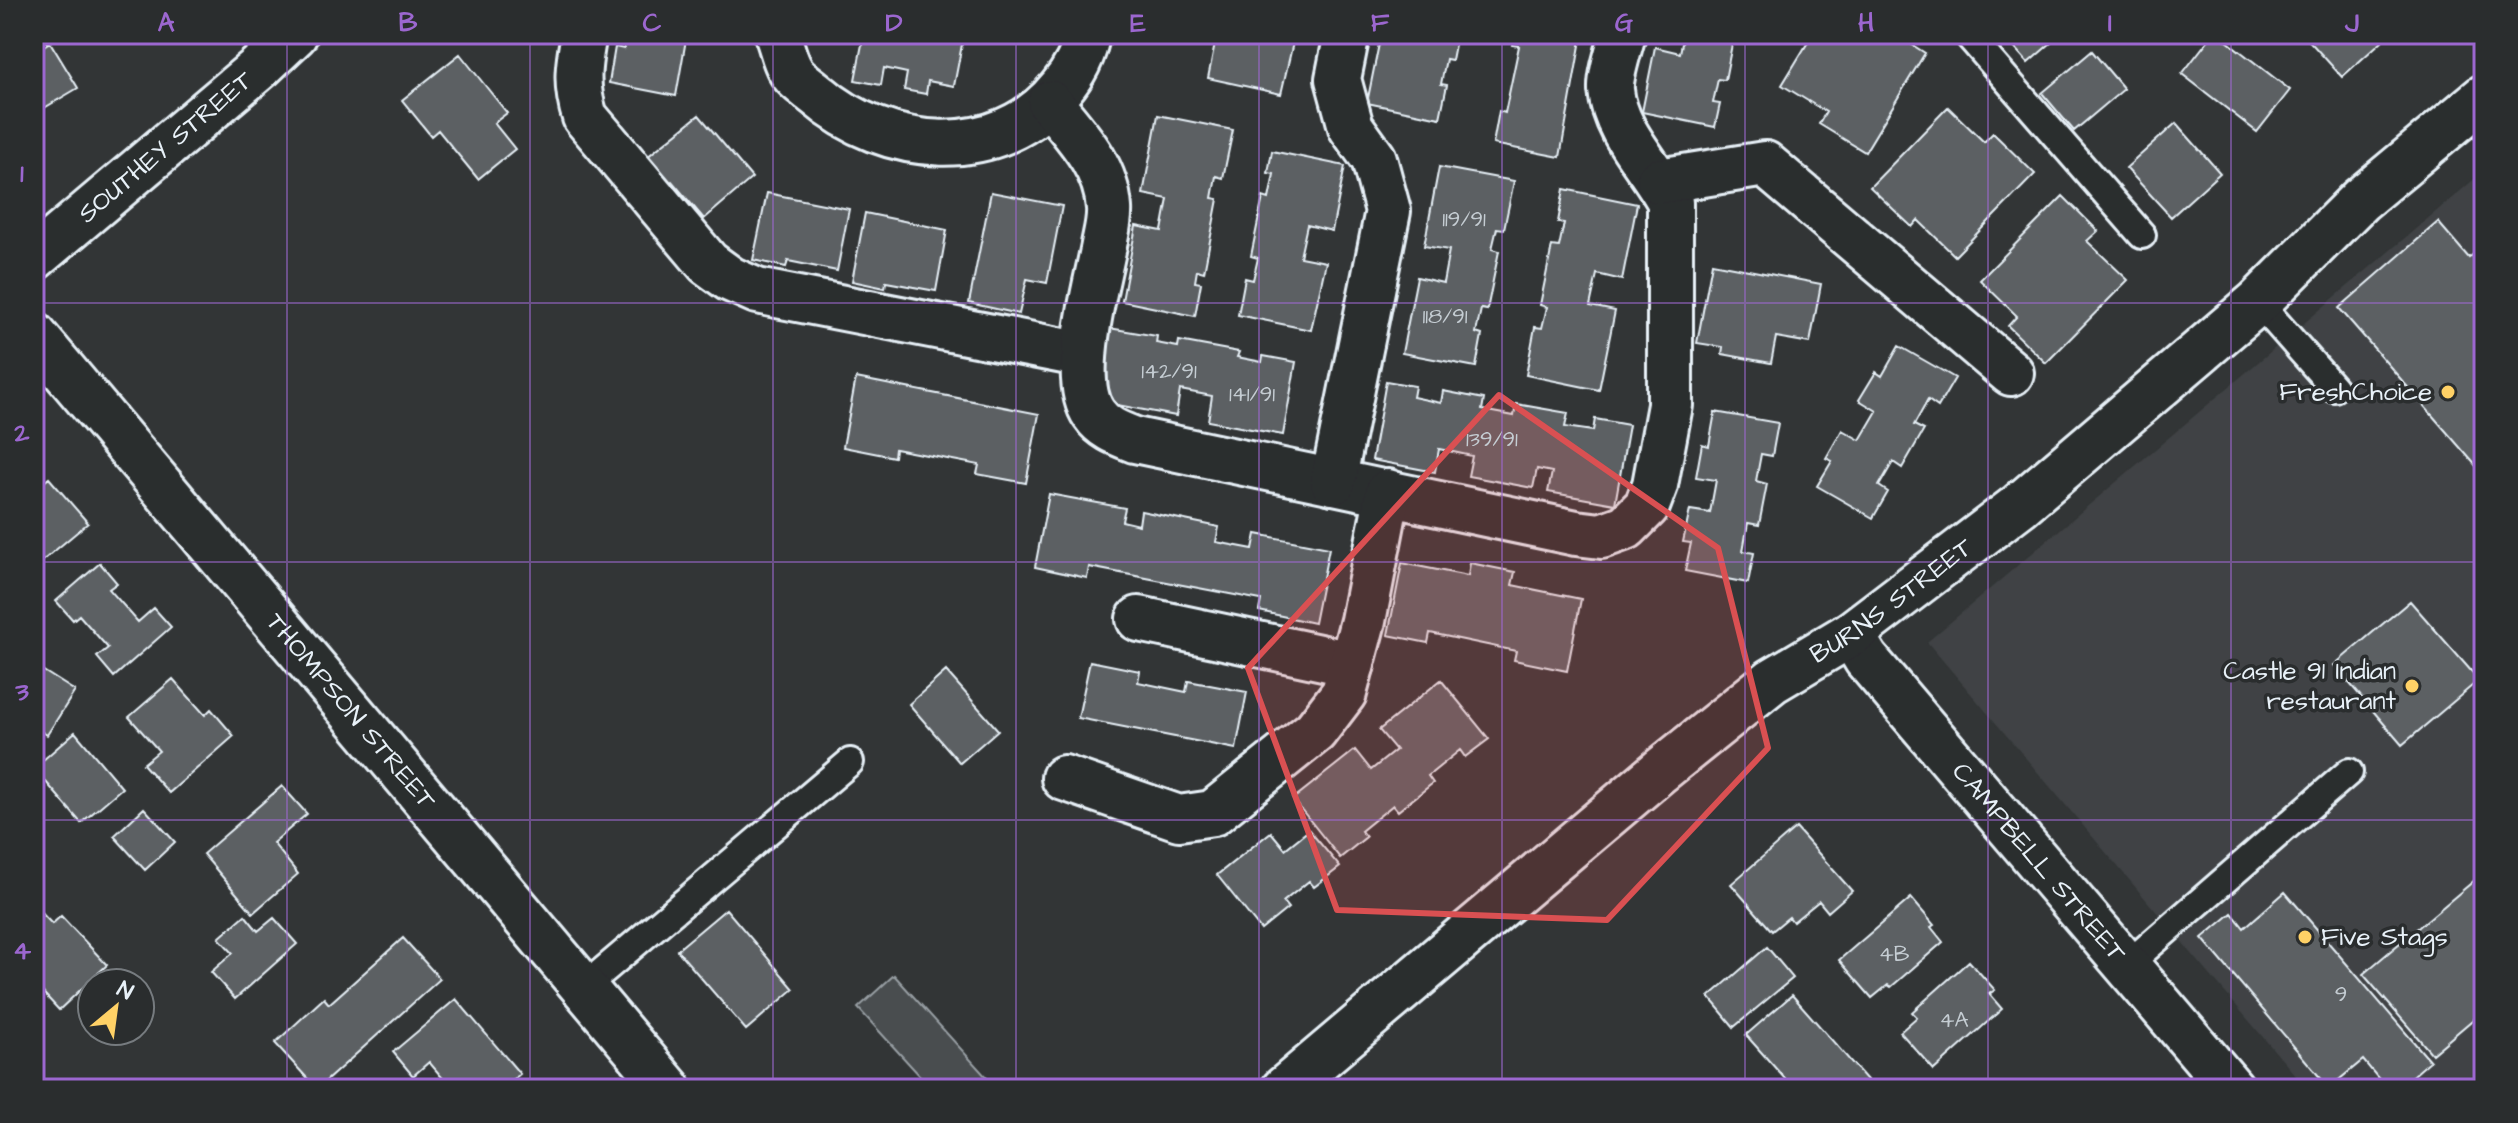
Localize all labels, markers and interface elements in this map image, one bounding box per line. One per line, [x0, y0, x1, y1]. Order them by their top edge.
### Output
text: A [158, 5, 175, 41]
text: B [399, 5, 418, 41]
text: C [643, 5, 662, 41]
text: D [886, 5, 903, 41]
text: E [1130, 5, 1146, 41]
text: F [1371, 5, 1390, 41]
text: G [1615, 5, 1633, 41]
text: H [1858, 5, 1874, 41]
text: I [2108, 5, 2112, 41]
text: J [2344, 5, 2359, 41]
street label: SOUTHEY STREET [70, 62, 261, 231]
text: 1 [20, 156, 24, 192]
house number: 119/91 [1442, 204, 1486, 235]
house number: 118/91 [1422, 301, 1468, 332]
house number: 142/91 [1141, 356, 1197, 387]
place label: FreshChoice [2279, 374, 2432, 410]
house number: 141/91 [1229, 379, 1275, 410]
marker: FreshChoice [2439, 383, 2457, 401]
text: 2 [14, 415, 30, 451]
house number: 139/91 [1466, 424, 1518, 455]
street label: BURNS STREET [1803, 529, 1981, 672]
street label: THOMPSON STREET [258, 605, 445, 818]
place label: Castle 91 Indian restaurant [2223, 653, 2396, 719]
text: 3 [14, 674, 29, 710]
marker: Castle 91 Indian restaurant [2403, 677, 2421, 695]
street label: CAMPBELL STREET [1944, 755, 2135, 970]
place label: Five Stags [2321, 919, 2448, 957]
marker: Five Stags [2296, 928, 2314, 946]
text: 4 [13, 933, 31, 969]
house number: 4B [1879, 939, 1910, 970]
north arrow [76, 967, 156, 1047]
text: N [111, 974, 139, 1008]
house number: 9 [2335, 979, 2347, 1010]
house number: 4A [1939, 1005, 1969, 1036]

